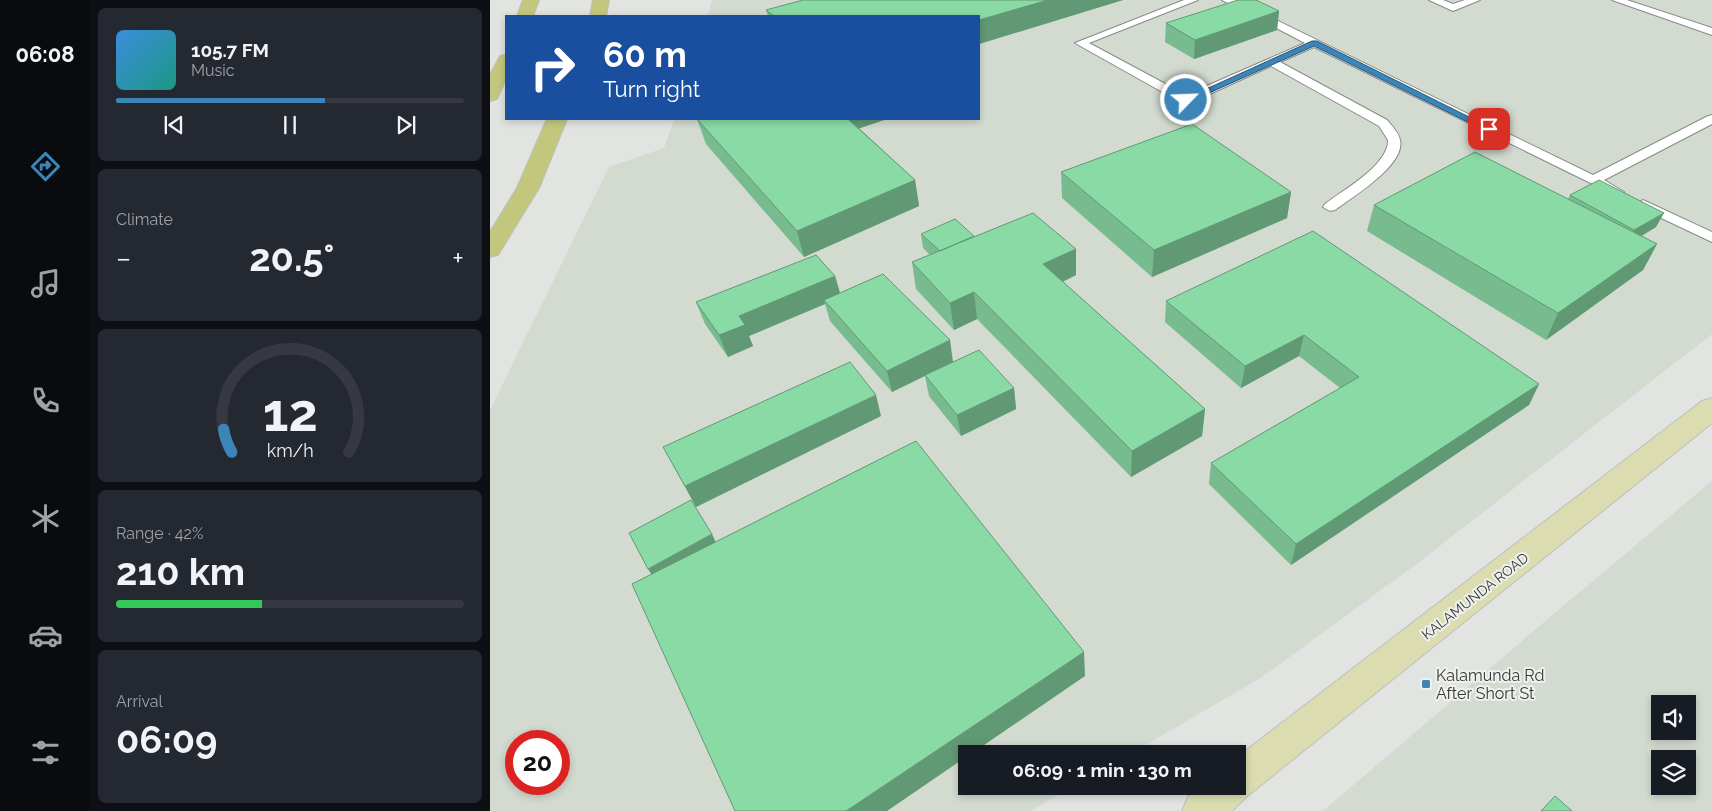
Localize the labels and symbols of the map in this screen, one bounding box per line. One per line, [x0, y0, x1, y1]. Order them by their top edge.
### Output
position arrow [1159, 73, 1211, 125]
pin [1468, 108, 1510, 150]
street label: KALAMUNDA ROAD [1419, 549, 1531, 643]
place label: Kalamunda Rd After Short St [1436, 666, 1545, 703]
marker: Kalamunda Rd After Short St [1420, 678, 1432, 690]
speed limit sign: 20 [505, 730, 570, 795]

